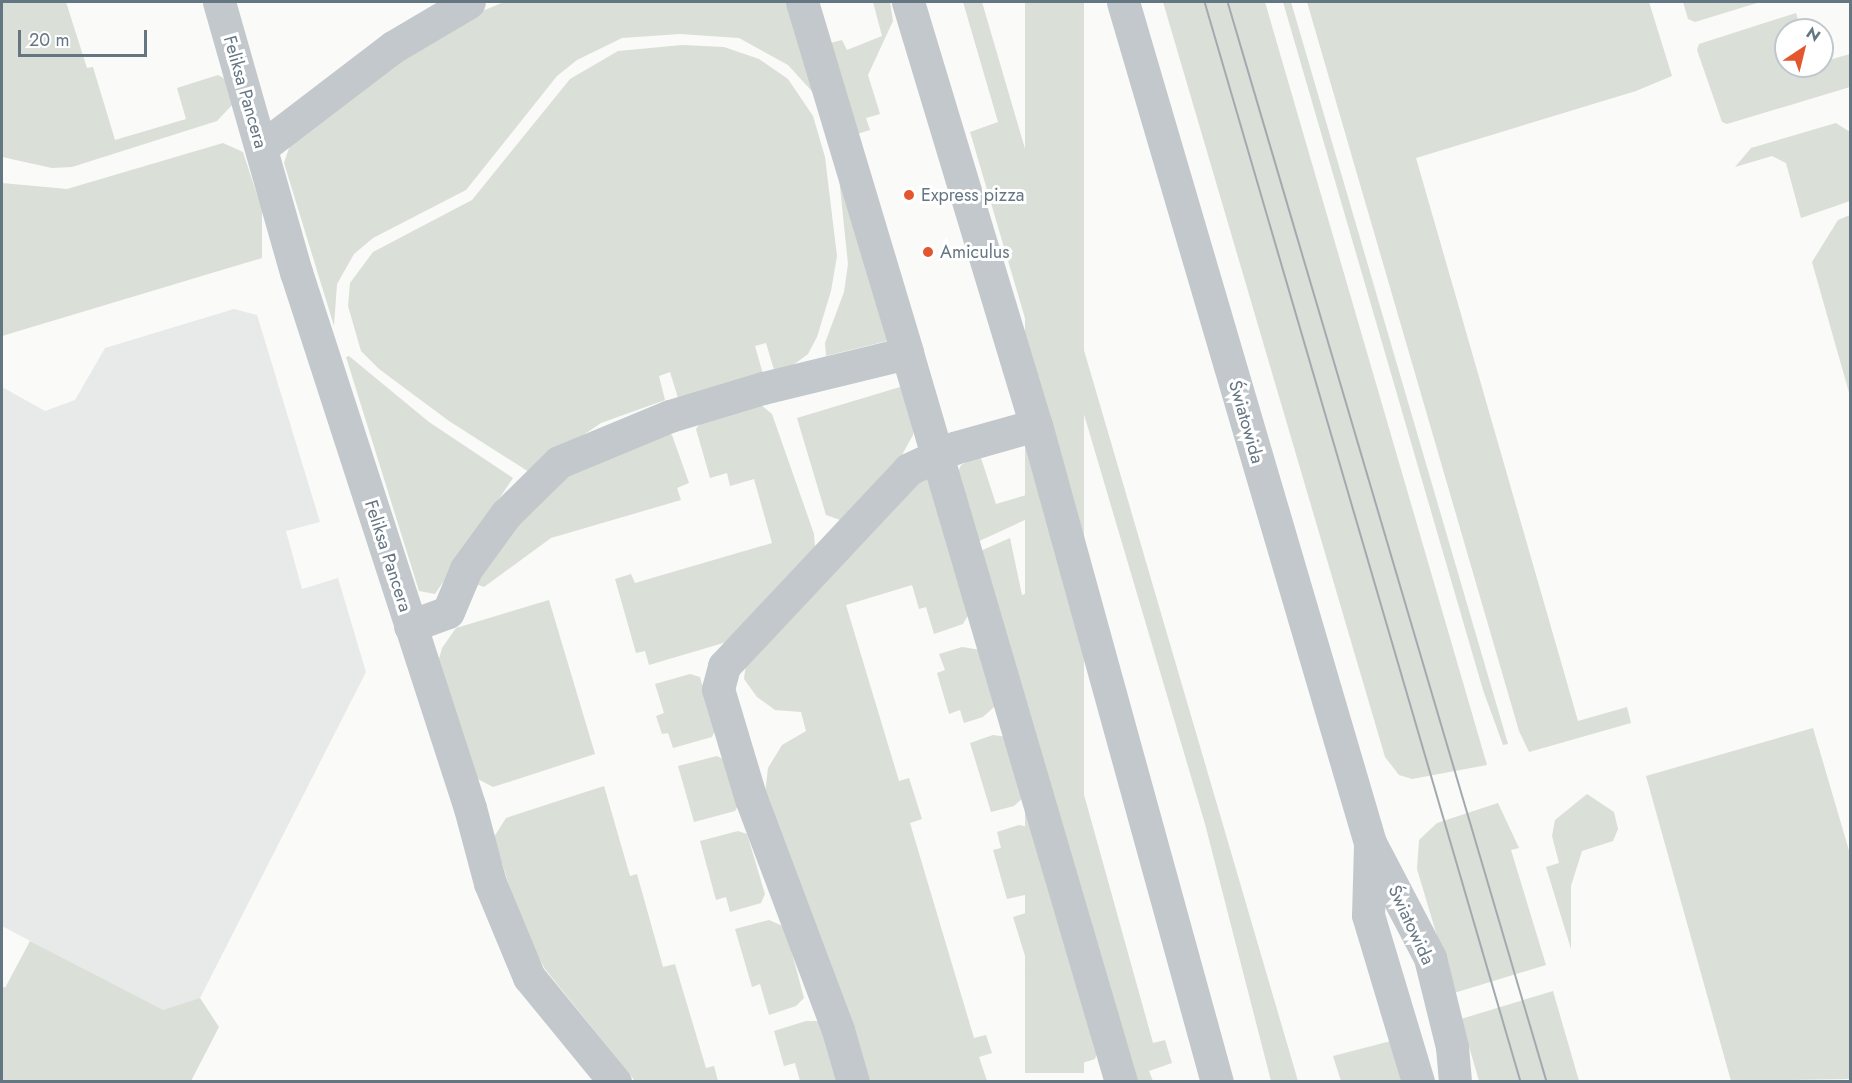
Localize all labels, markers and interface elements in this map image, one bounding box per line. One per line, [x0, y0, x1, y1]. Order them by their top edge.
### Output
scale bar [21, 18, 150, 56]
north arrow [1774, 18, 1834, 78]
text: N [1802, 21, 1825, 48]
text: 20 m [29, 27, 69, 53]
street label: Feliksa Pancera [219, 33, 271, 151]
place label: Express pizza [921, 184, 1024, 206]
marker: Express pizza [902, 188, 916, 202]
place label: Amiculus [940, 241, 1009, 263]
marker: Amiculus [921, 245, 935, 259]
street label: Światowida [1224, 378, 1268, 466]
street label: Feliksa Pancera [360, 498, 416, 614]
street label: Światowida [1383, 882, 1439, 968]

